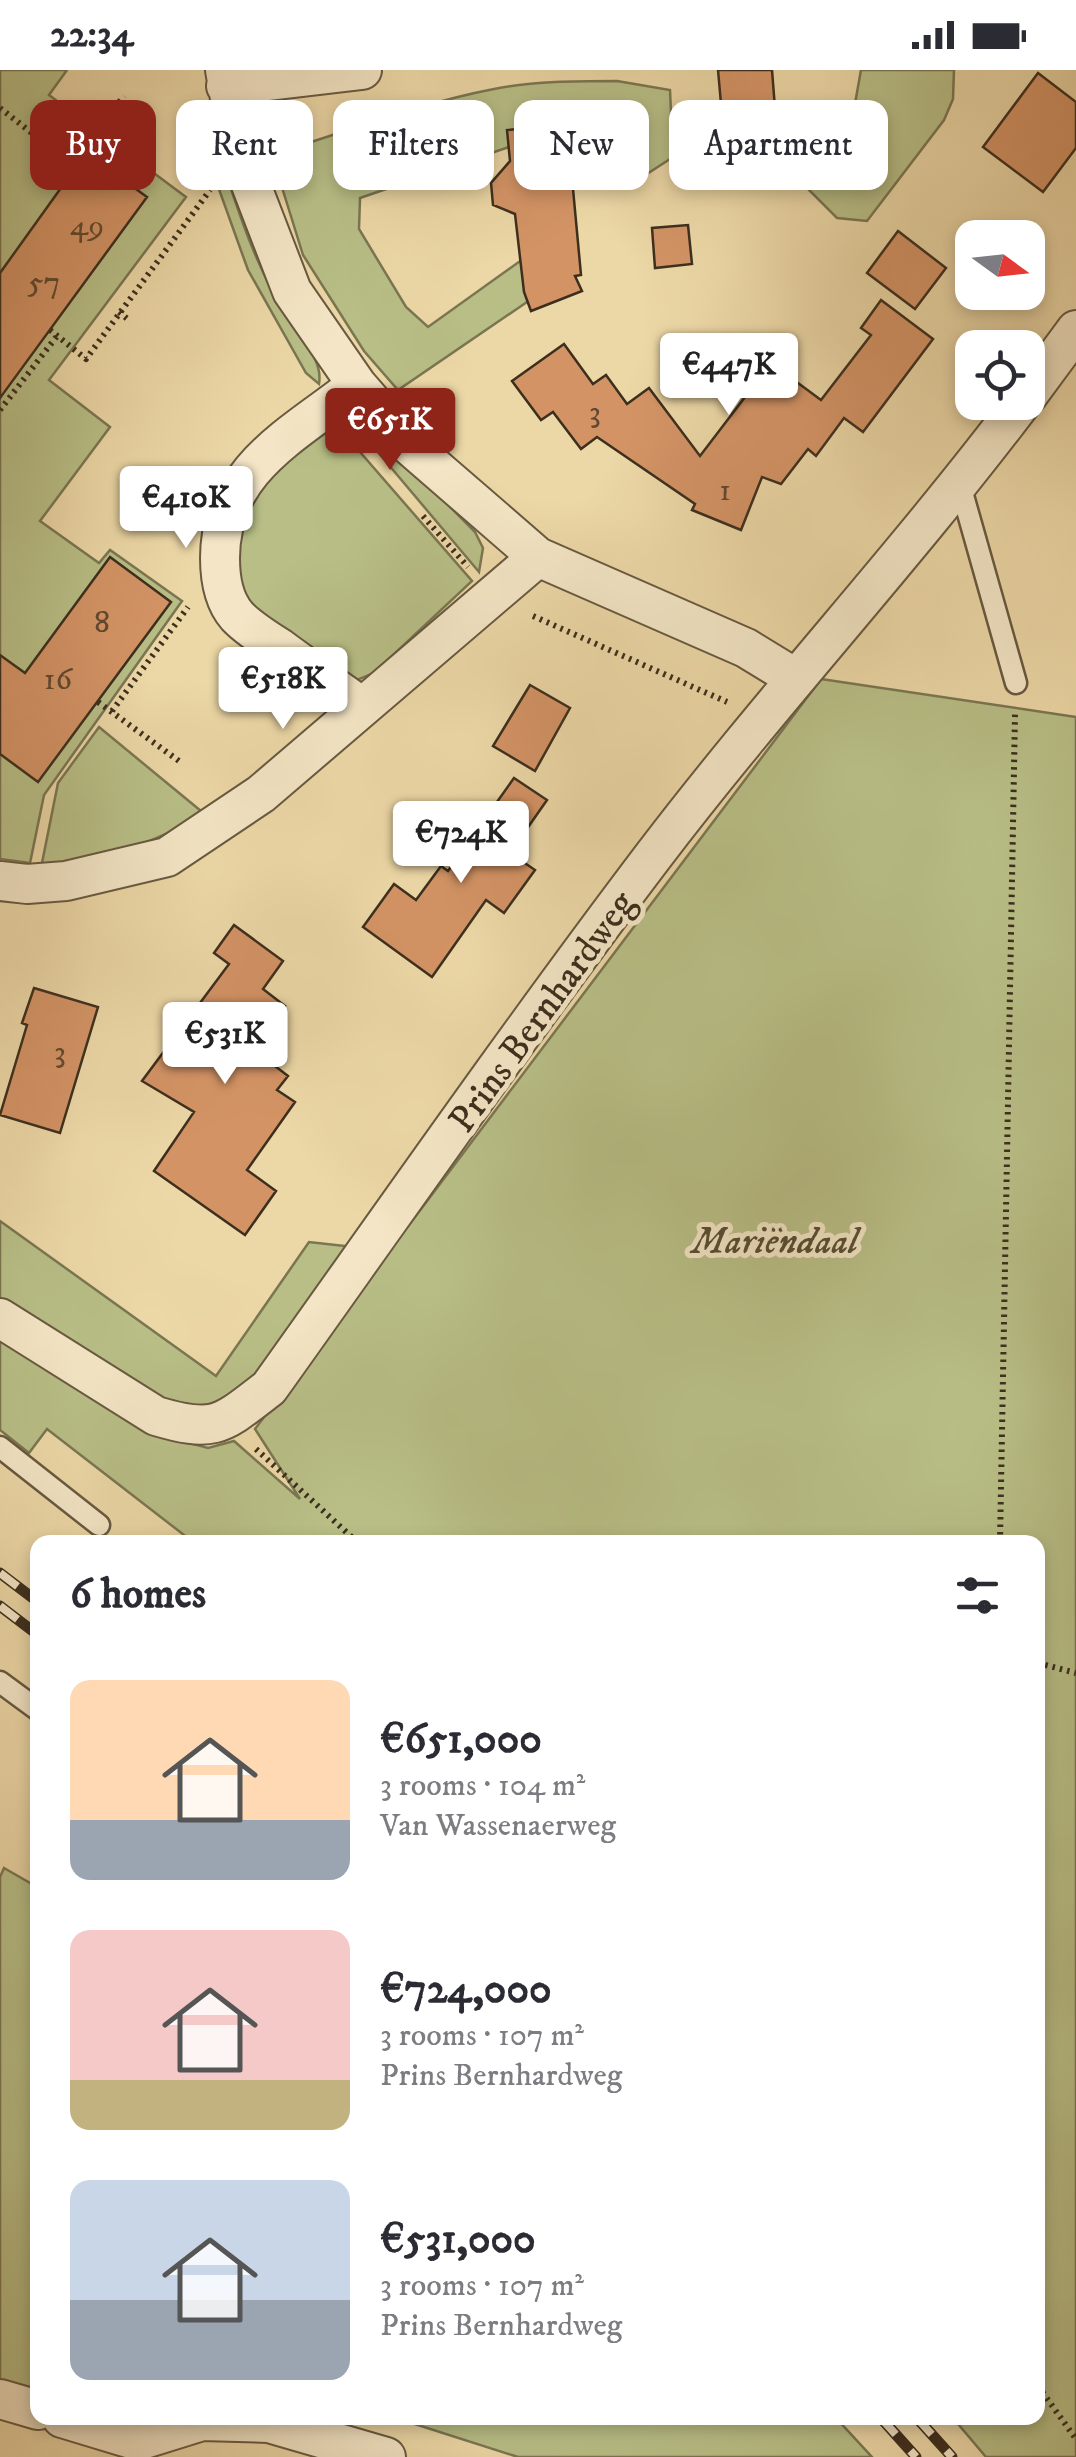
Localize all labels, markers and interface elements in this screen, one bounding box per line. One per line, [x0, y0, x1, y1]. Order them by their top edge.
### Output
text: 22:34 [50, 11, 133, 59]
chip: Buy [30, 100, 156, 190]
chip: Rent [176, 100, 313, 190]
chip: Filters [333, 100, 494, 190]
chip: New [514, 100, 649, 190]
chip: Apartment [669, 100, 888, 190]
house number: 49 [70, 206, 104, 246]
north arrow [955, 220, 1045, 310]
map controls [955, 220, 1045, 420]
house number: 57 [28, 263, 60, 303]
button: locate [955, 330, 1045, 420]
pin: €447K [659, 333, 799, 418]
text: €447K [682, 345, 776, 385]
pin: €651K [320, 388, 460, 473]
house number: 3 [589, 393, 601, 433]
text: €651K [347, 400, 433, 440]
pin: €410K [116, 466, 256, 551]
house number: 1 [719, 471, 731, 511]
text: €410K [142, 478, 230, 518]
house number: 8 [94, 603, 110, 643]
pin: €518K [213, 647, 353, 732]
text: €518K [241, 659, 325, 699]
house number: 16 [44, 660, 73, 700]
pin: €724K [391, 801, 531, 886]
text: €724K [415, 813, 507, 853]
street label: Prins Bernhardweg [439, 881, 647, 1143]
pin: €531K [155, 1002, 295, 1087]
text: €531K [185, 1014, 265, 1054]
house number: 3 [54, 1033, 66, 1073]
park label: Mariëndaal [689, 1218, 862, 1266]
icon: filters [950, 1568, 1005, 1623]
text: 6 homes [70, 1569, 206, 1621]
text: €651,000 [380, 1714, 542, 1766]
icon: home [150, 1720, 270, 1840]
text: 3 rooms · 104 m² [380, 1766, 585, 1806]
text: Van Wassenaerweg [380, 1806, 616, 1846]
text: €724,000 [380, 1964, 552, 2016]
icon: home [150, 1970, 270, 2090]
text: 3 rooms · 107 m² [380, 2016, 584, 2056]
text: Prins Bernhardweg [380, 2056, 622, 2096]
text: €531,000 [380, 2214, 536, 2266]
icon: home [150, 2220, 270, 2340]
text: 3 rooms · 107 m² [380, 2266, 584, 2306]
text: Prins Bernhardweg [380, 2306, 622, 2346]

